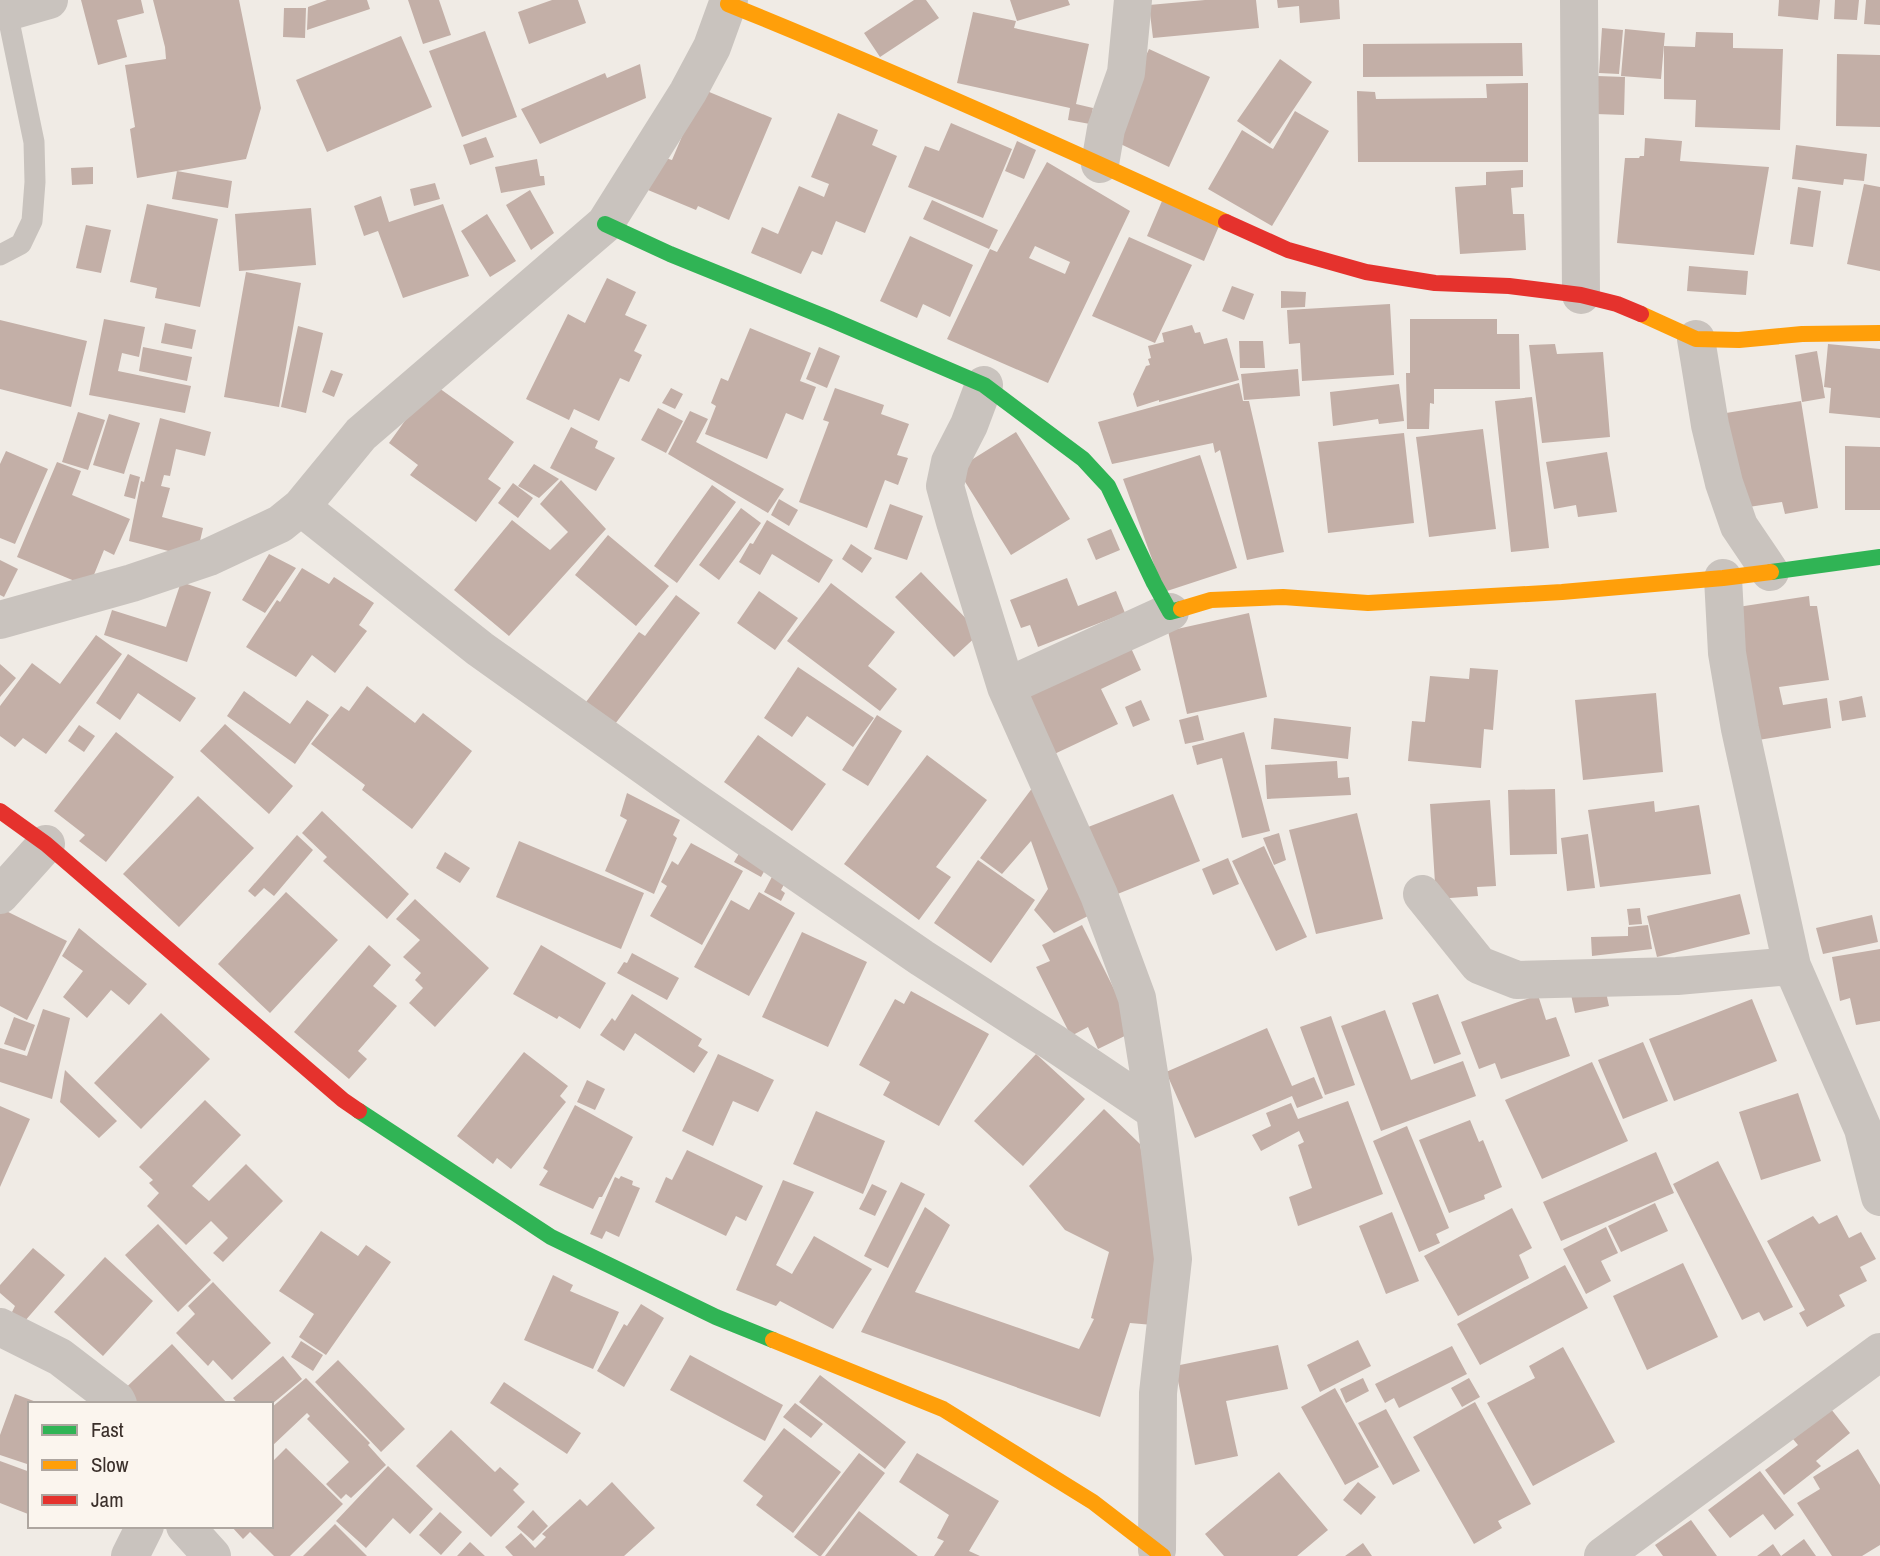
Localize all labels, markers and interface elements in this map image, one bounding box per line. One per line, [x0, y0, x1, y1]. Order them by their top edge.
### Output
legend [28, 1402, 273, 1528]
text: Fast [91, 1415, 124, 1444]
text: Slow [91, 1450, 129, 1479]
text: Jam [91, 1485, 124, 1514]

